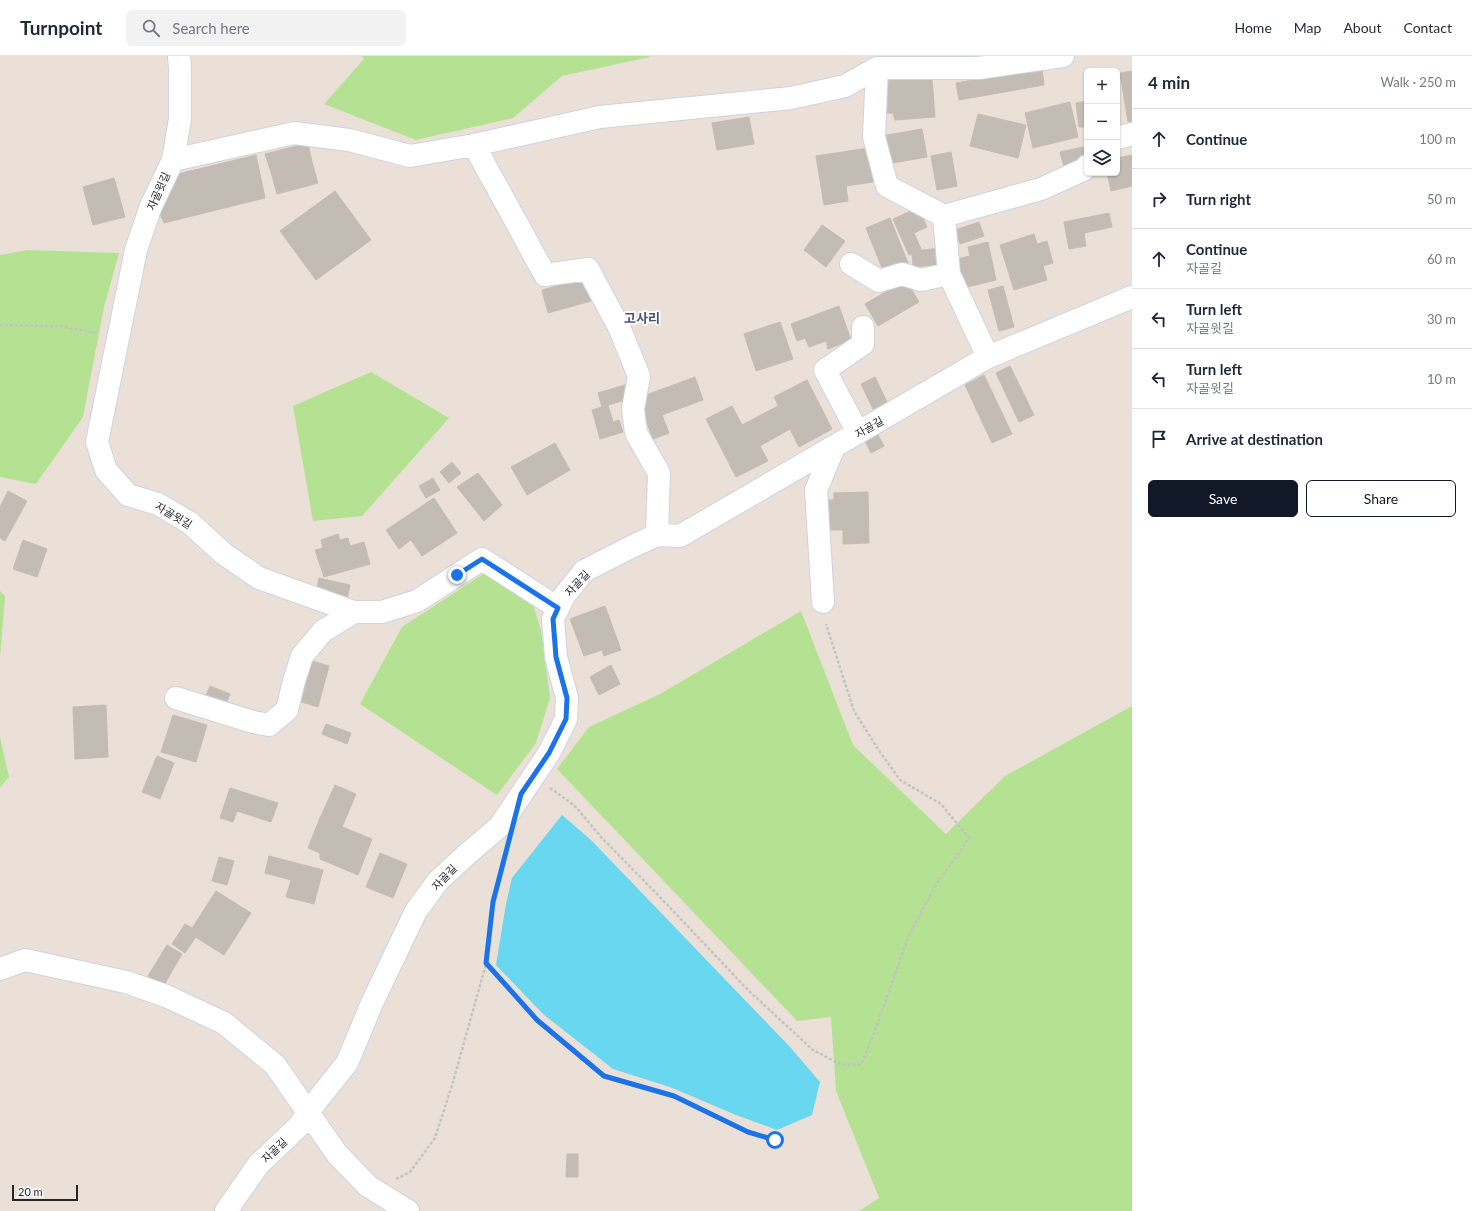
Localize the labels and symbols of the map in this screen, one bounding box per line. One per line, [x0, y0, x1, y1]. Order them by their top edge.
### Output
street label: 자골윗길 [144, 170, 172, 212]
district label: 고사리 [624, 310, 660, 326]
street label: 자골길 [853, 414, 885, 440]
street label: 자골윗길 [153, 499, 195, 531]
route end [448, 566, 466, 584]
street label: 자골길 [562, 567, 592, 599]
street label: 자골길 [429, 861, 459, 893]
route start [766, 1131, 784, 1149]
street label: 자골길 [259, 1135, 289, 1165]
scale bar [12, 1183, 78, 1202]

